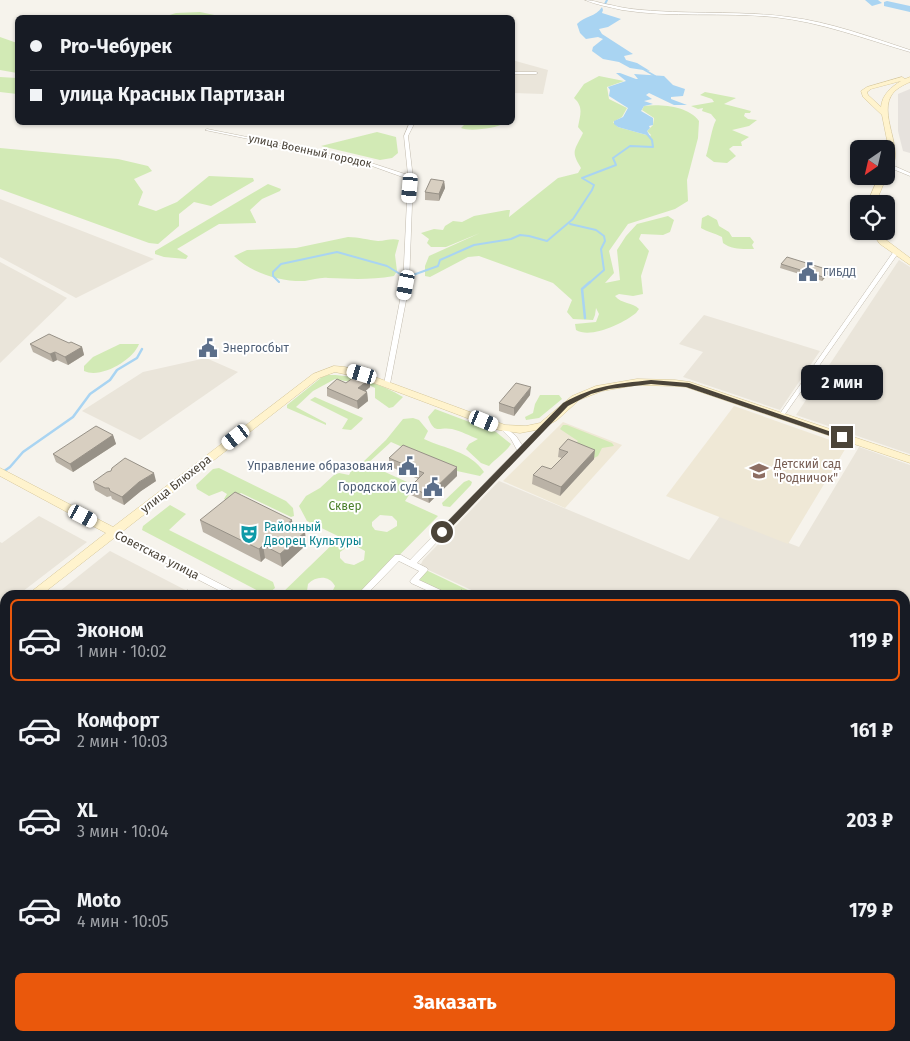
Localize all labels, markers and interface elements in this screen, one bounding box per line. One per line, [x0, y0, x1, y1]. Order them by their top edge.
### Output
text: Pro-Чебурек [60, 35, 172, 58]
text: улица Красных Партизан [60, 83, 285, 106]
street label: улица Военный городок [247, 132, 373, 170]
north arrow [850, 140, 895, 185]
map controls [850, 140, 895, 240]
car [401, 172, 418, 204]
button: locate [850, 195, 895, 240]
public building icon: ГИБДД [797, 261, 819, 283]
place label: ГИБДД [823, 266, 856, 279]
car [395, 269, 416, 301]
public building icon: Энергосбыт [197, 337, 219, 359]
place label: Энергосбыт [223, 341, 289, 355]
car [345, 362, 378, 386]
callout: 2 мин [801, 364, 883, 400]
text: 2 мин [821, 373, 863, 392]
car [467, 408, 500, 434]
car [219, 422, 252, 452]
route end [831, 426, 853, 448]
street label: улица Блюхера [138, 452, 214, 516]
public building icon: Управление образования [397, 455, 419, 477]
place label: Детский сад "Родничок" [773, 457, 841, 485]
place label: Управление образования [248, 459, 393, 473]
school or university icon: Детский сад "Родничок" [748, 460, 770, 482]
public building icon: Городской суд [422, 476, 444, 498]
place label: Городской суд [338, 480, 418, 494]
park label: Сквер [328, 499, 362, 513]
car [66, 502, 99, 530]
place label: Районный Дворец Культуры [263, 520, 362, 548]
route start [431, 521, 453, 543]
theatre icon: Районный Дворец Культуры [238, 523, 260, 545]
street label: Советская улица [112, 528, 202, 582]
icon: car [17, 618, 62, 663]
text: Эконом [77, 619, 144, 642]
text: 119 ₽ [849, 629, 893, 652]
text: 1 мин · 10:02 [77, 642, 167, 661]
icon: car [17, 708, 62, 753]
text: Комфорт [77, 709, 159, 732]
text: 161 ₽ [850, 719, 893, 742]
text: 2 мин · 10:03 [77, 732, 168, 751]
icon: car [17, 798, 62, 843]
text: XL [77, 799, 98, 822]
text: 203 ₽ [847, 809, 893, 832]
text: 3 мин · 10:04 [77, 822, 169, 841]
icon: car [17, 888, 62, 933]
text: Moto [77, 889, 121, 912]
text: 179 ₽ [849, 899, 893, 922]
text: 4 мин · 10:05 [77, 912, 169, 931]
button: Заказать [15, 973, 895, 1031]

